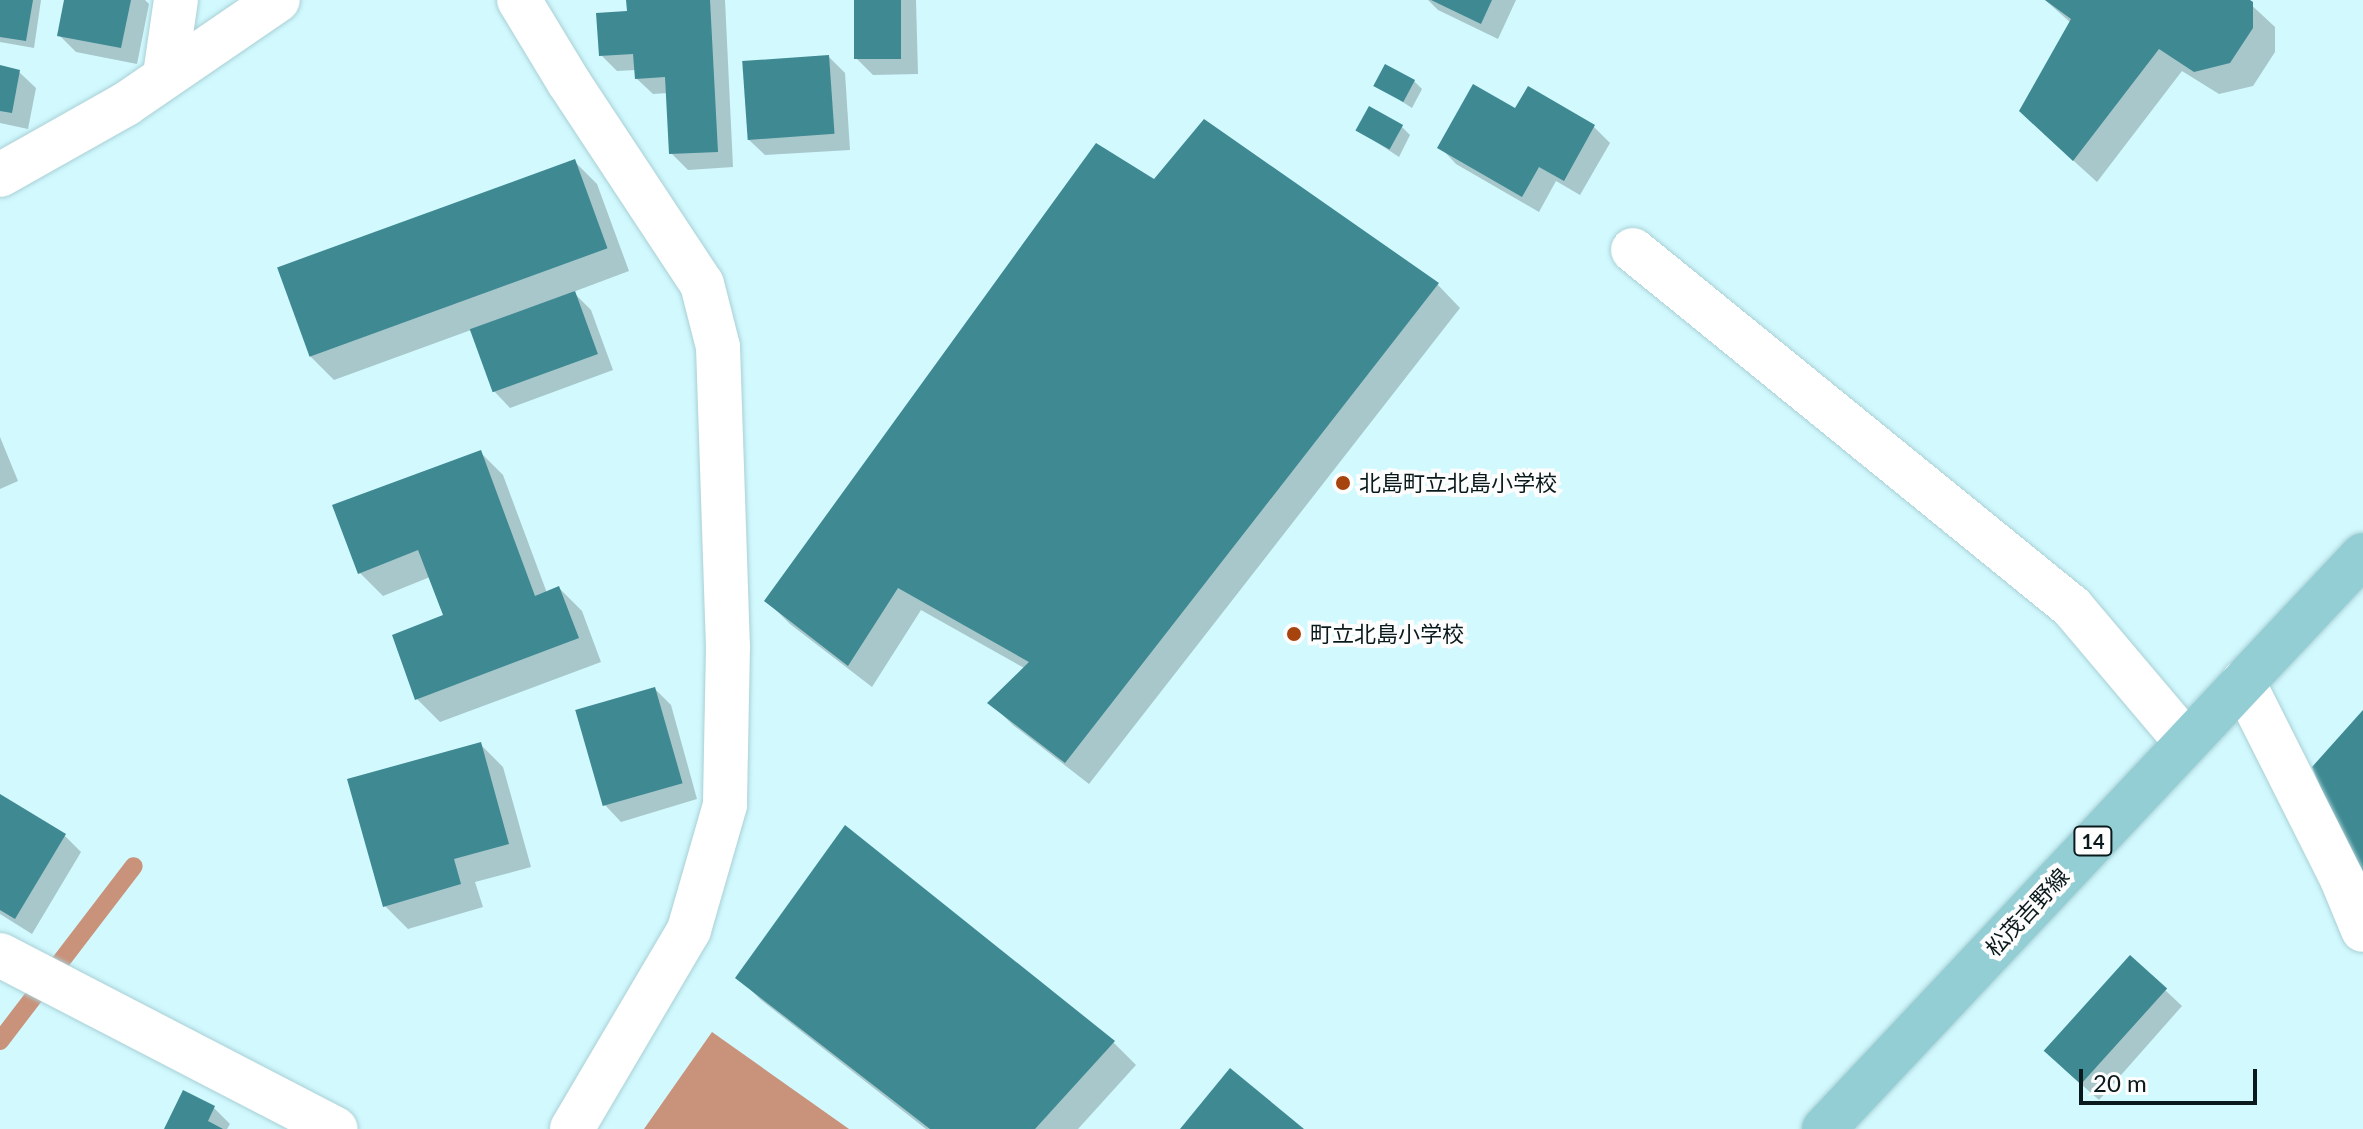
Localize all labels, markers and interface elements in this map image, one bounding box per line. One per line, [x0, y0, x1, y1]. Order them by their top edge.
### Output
place label: 北島町立北島小学校 [1359, 470, 1557, 496]
marker: 北島町立北島小学校 [1334, 474, 1352, 492]
place label: 町立北島小学校 [1310, 621, 1464, 647]
marker: 町立北島小学校 [1285, 625, 1303, 643]
road number: 14 [2073, 825, 2113, 857]
street label: 松茂吉野線 [1980, 863, 2074, 961]
scale bar [2083, 1053, 2261, 1103]
text: 20 m [2093, 1068, 2147, 1097]

